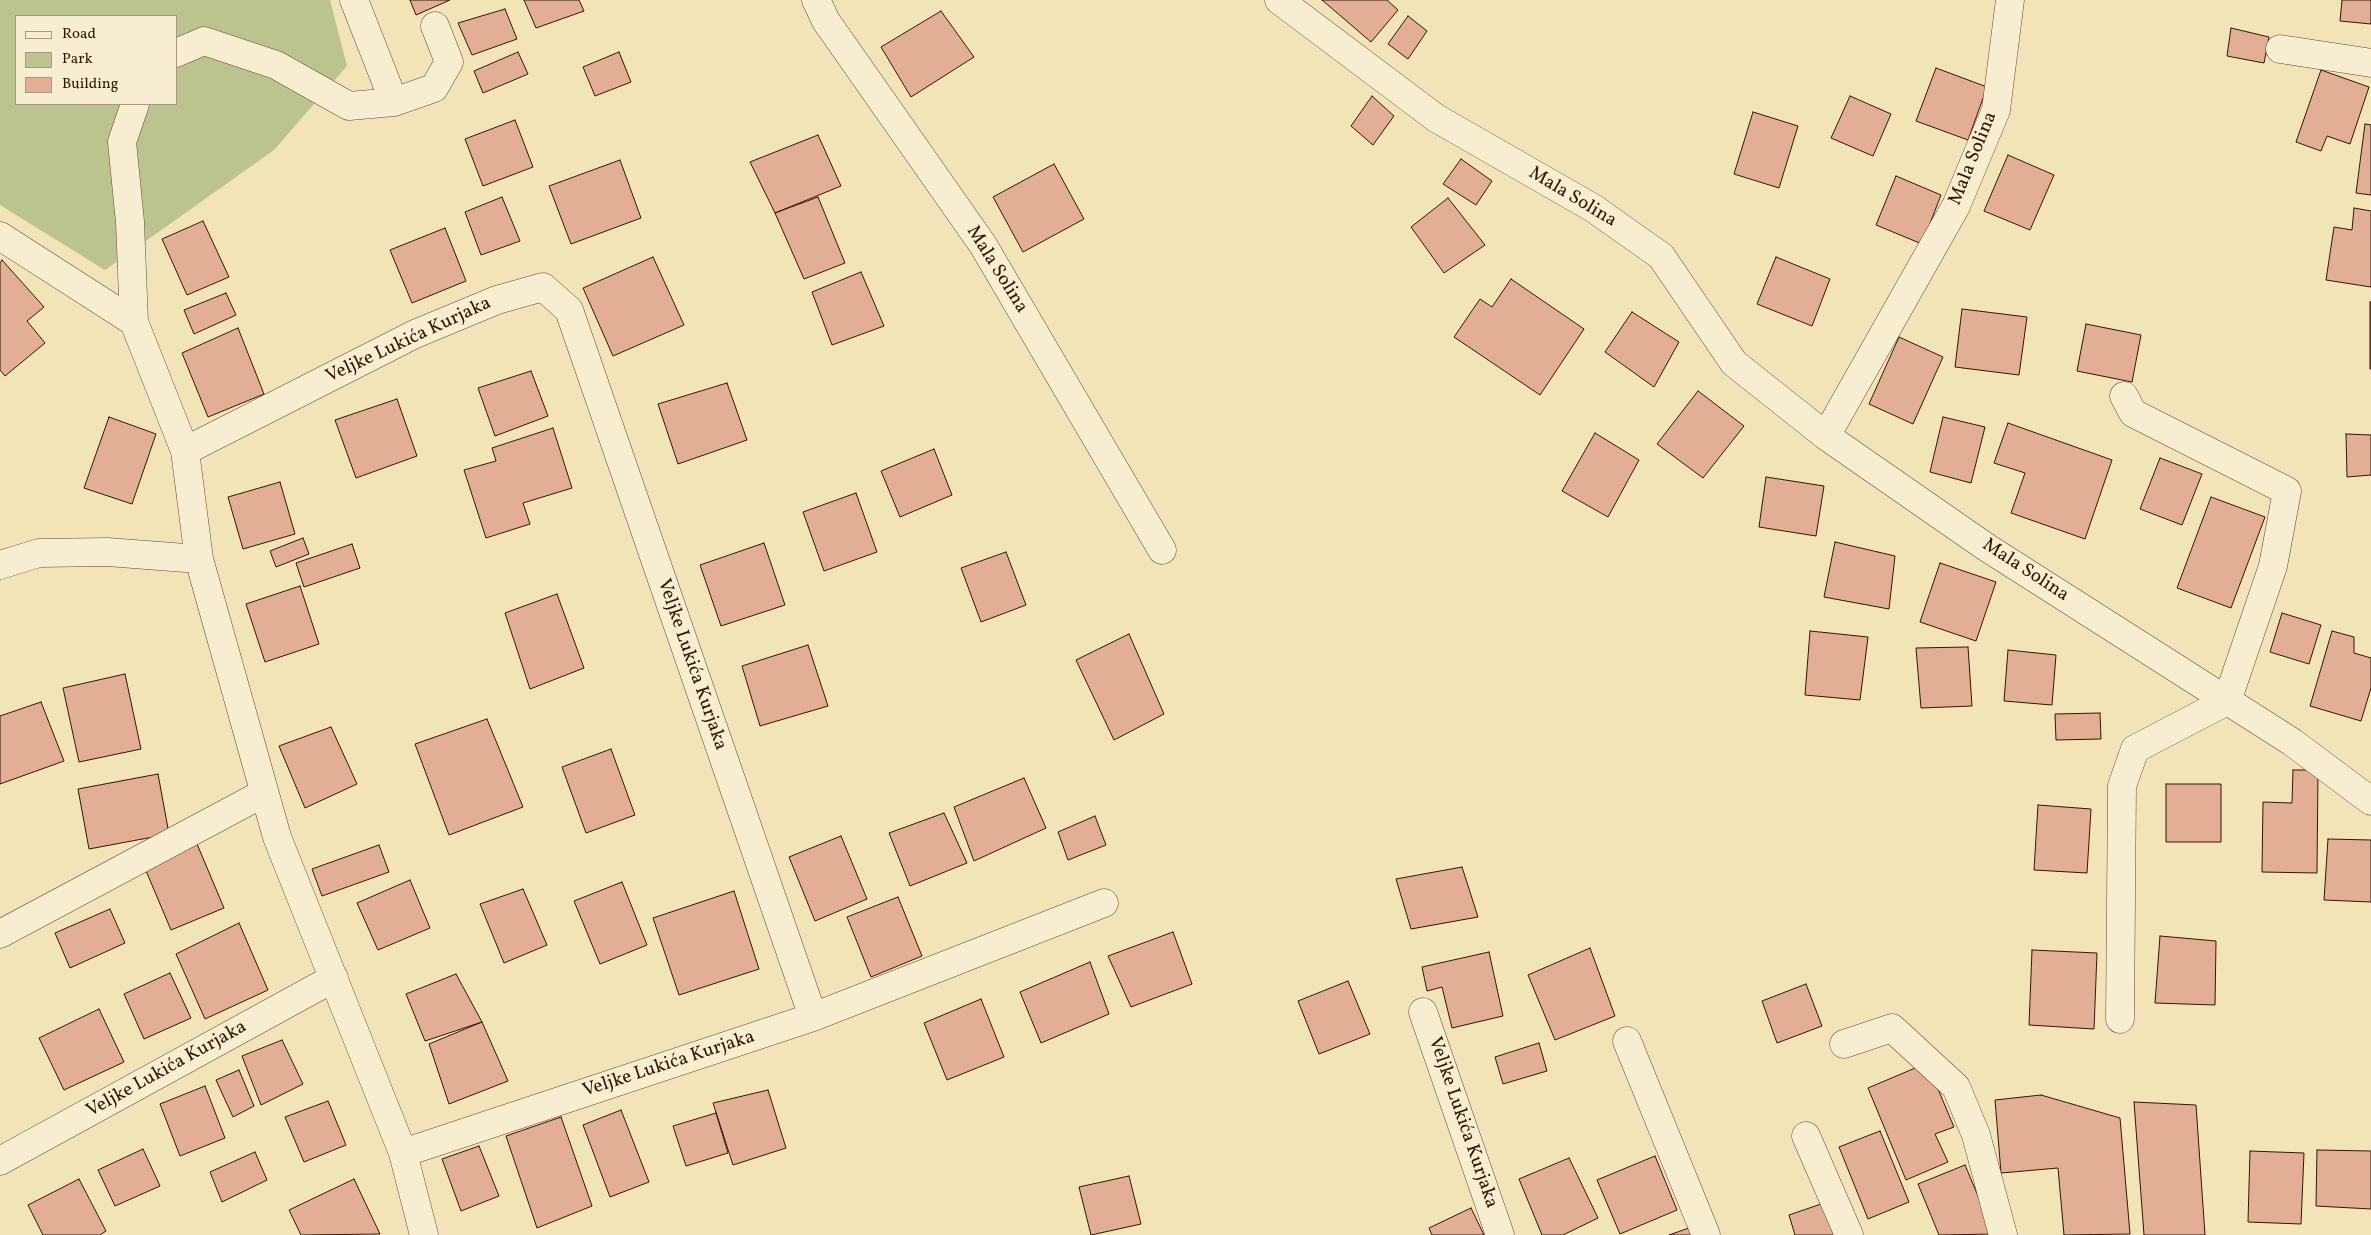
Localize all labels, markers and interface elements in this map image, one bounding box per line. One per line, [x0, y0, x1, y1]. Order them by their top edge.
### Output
legend [15, 15, 178, 105]
text: Road [62, 24, 96, 45]
text: Park [62, 49, 93, 70]
text: Building [62, 74, 118, 95]
street label: Mala Solina [1945, 109, 2003, 209]
street label: Mala Solina [1524, 163, 1620, 233]
street label: Mala Solina [960, 222, 1032, 318]
street label: Veljke Lukića Kurjaka [323, 293, 495, 389]
street label: Mala Solina [1977, 535, 2073, 607]
street label: Veljke Lukića Kurjaka [651, 576, 731, 754]
street label: Veljke Lukića Kurjaka [83, 1017, 251, 1123]
street label: Veljke Lukića Kurjaka [580, 1026, 758, 1104]
street label: Veljke Lukića Kurjaka [1422, 1034, 1502, 1212]

